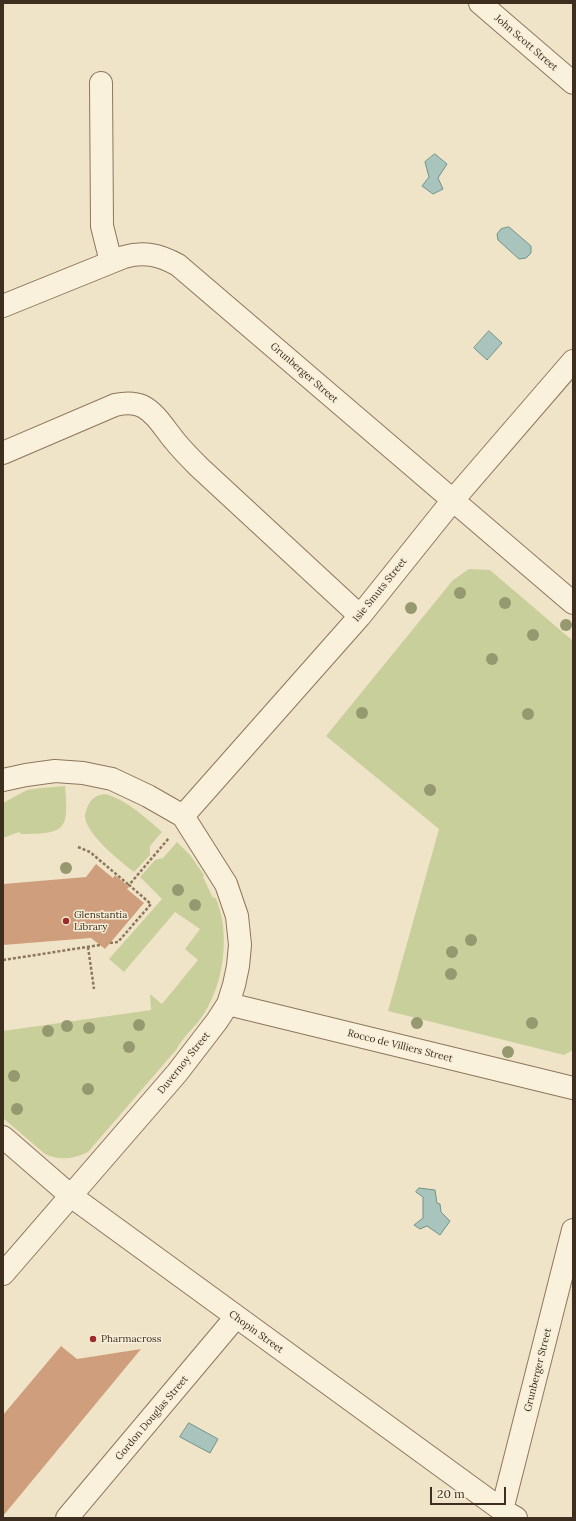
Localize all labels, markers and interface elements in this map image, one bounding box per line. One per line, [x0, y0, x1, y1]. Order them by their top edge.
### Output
street label: John Scott Street [492, 12, 560, 74]
street label: Grunberger Street [268, 340, 340, 406]
street label: Isie Smuts Street [351, 556, 409, 624]
place label: Glenstantia Library [74, 909, 127, 932]
marker: Glenstantia Library [61, 916, 71, 926]
street label: Rocco de Villiers Street [346, 1027, 454, 1065]
street label: Duvernoy Street [155, 1030, 213, 1096]
street label: Chopin Street [226, 1308, 286, 1356]
street label: Grunberger Street [522, 1327, 554, 1413]
place label: Pharmacross [101, 1333, 161, 1345]
marker: Pharmacross [88, 1334, 98, 1344]
street label: Gordon Douglas Street [113, 1373, 191, 1463]
scale bar [432, 1479, 508, 1505]
text: 20 m [437, 1486, 465, 1501]

